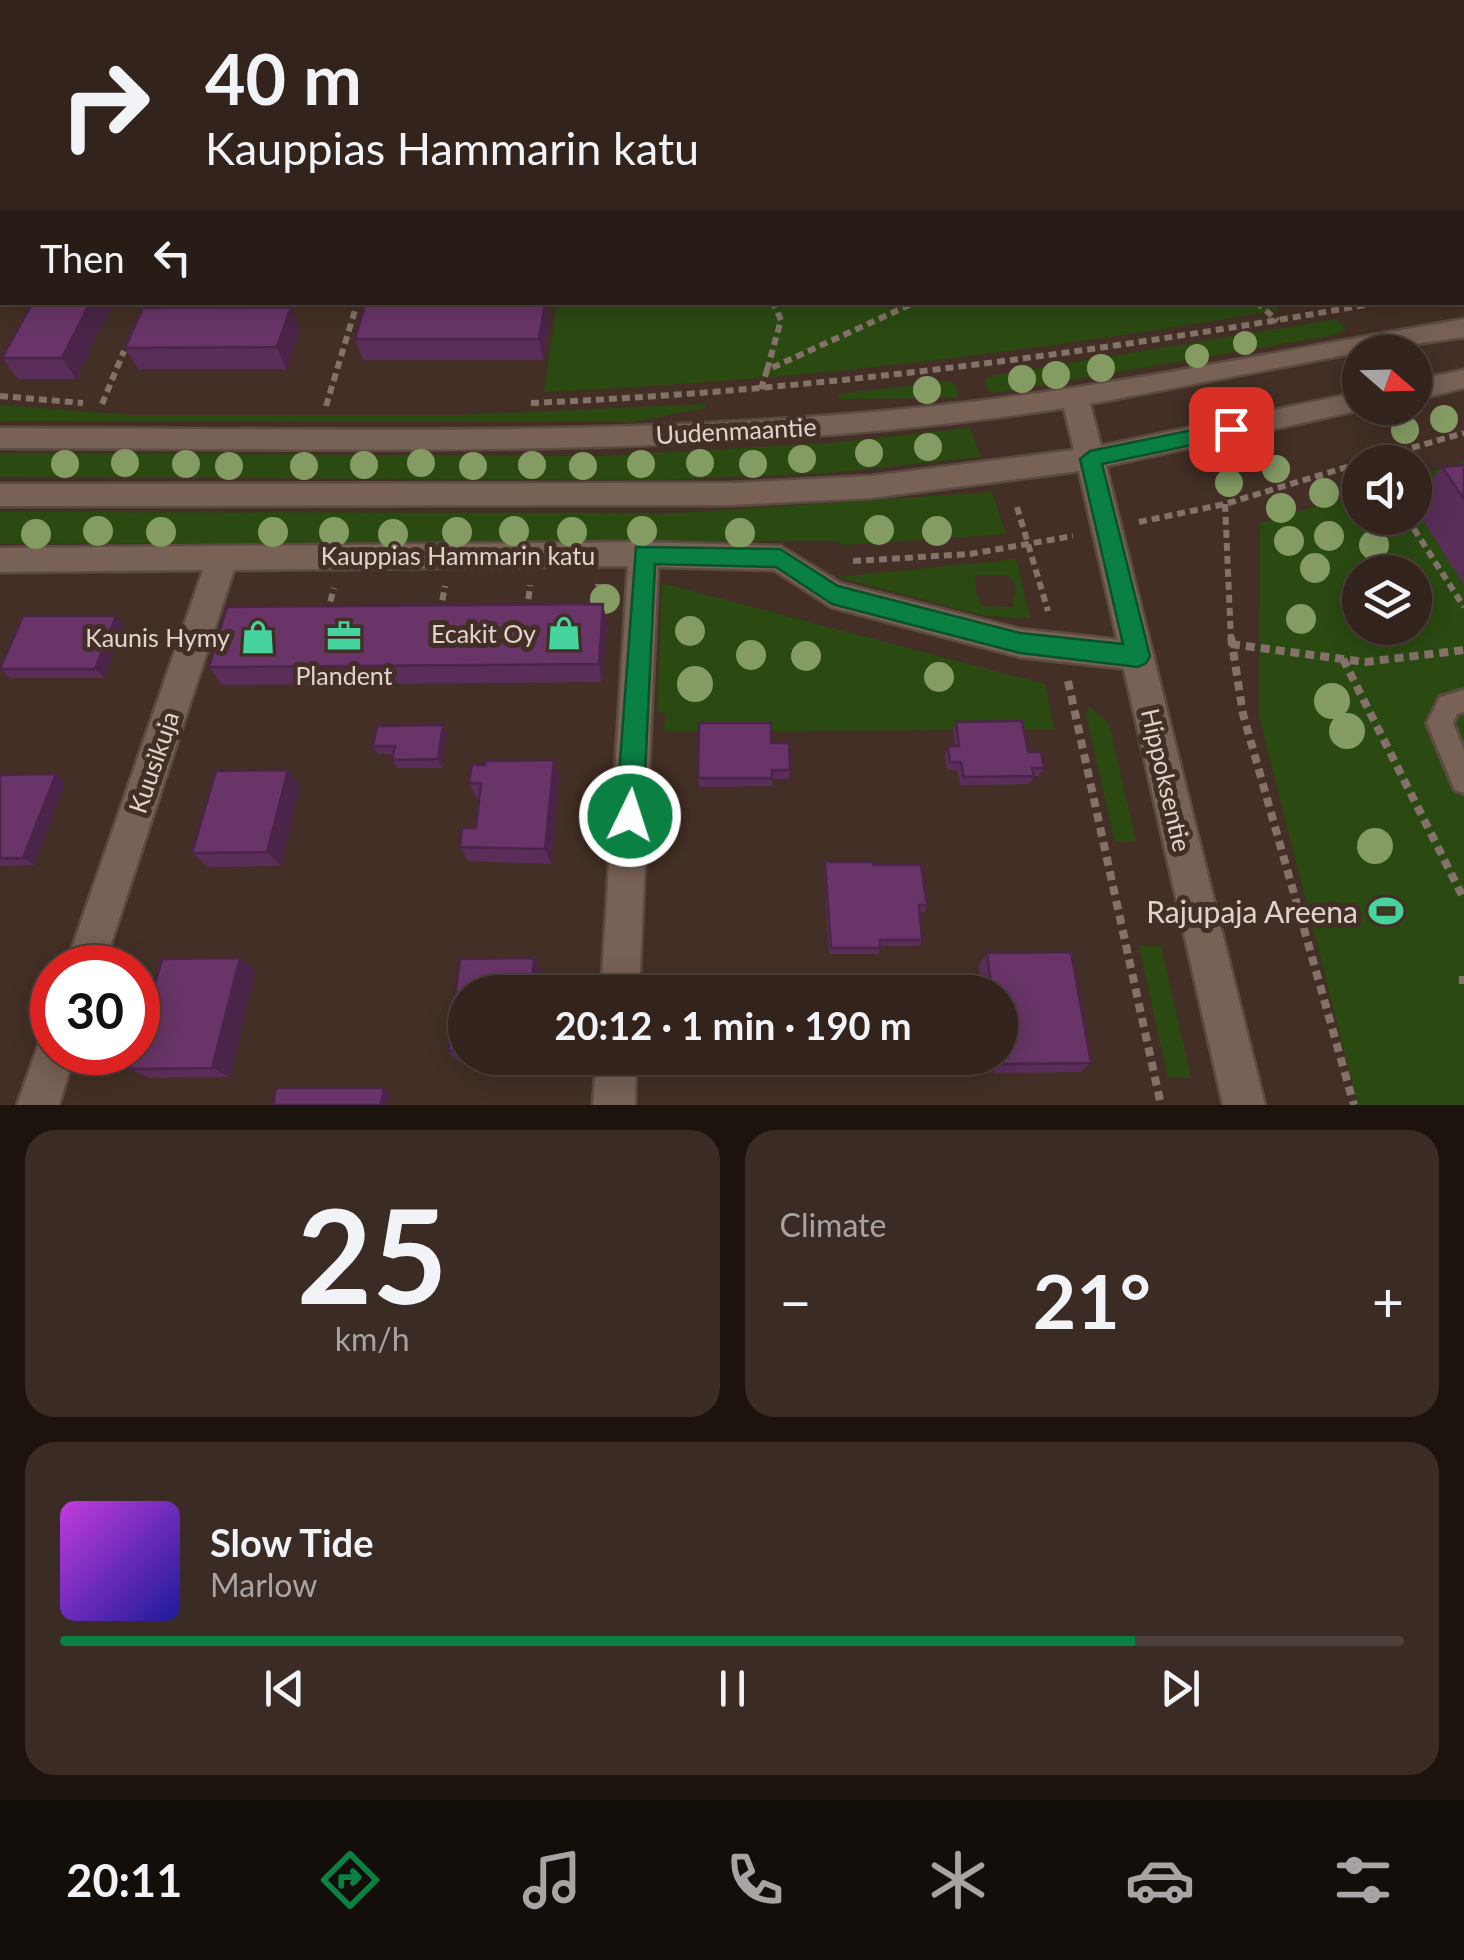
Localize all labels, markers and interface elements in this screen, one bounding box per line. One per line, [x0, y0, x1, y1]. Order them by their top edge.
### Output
text: 40 m [205, 36, 362, 120]
icon: right [40, 40, 170, 170]
text: Kauppias Hammarin katu [205, 121, 699, 175]
icon: left [145, 230, 200, 285]
text: Then [40, 235, 125, 281]
north arrow [1342, 335, 1432, 425]
map controls [1342, 335, 1432, 645]
pin [1189, 387, 1274, 472]
icon: arrive [1204, 402, 1259, 457]
street label: Uudenmaantie [655, 411, 817, 449]
button: sound [1342, 445, 1432, 535]
street label: Kauppias Hammarin katu [321, 540, 595, 570]
button: layers [1342, 555, 1432, 645]
shop icon: Ecakit Oy [545, 614, 583, 652]
office icon: Plandent [325, 617, 363, 655]
shop icon: Kaunis Hymy [239, 618, 277, 656]
place label: Ecakit Oy [431, 618, 536, 648]
place label: Kaunis Hymy [85, 622, 230, 652]
place label: Plandent [295, 660, 393, 690]
street label: Hippoksentie [1136, 705, 1198, 855]
street label: Kuusikuja [122, 707, 184, 817]
position arrow [578, 764, 682, 868]
sports icon: Rajupaja Areena [1367, 892, 1405, 930]
place label: Rajupaja Areena [1146, 893, 1358, 929]
speed limit sign: 30 [30, 945, 160, 1075]
text: 20:12 · 1 min · 190 m [554, 1002, 912, 1048]
text: 25 [297, 1176, 448, 1332]
text: Climate [780, 1205, 886, 1244]
text: 21° [1033, 1255, 1151, 1345]
text: − [780, 1268, 811, 1334]
text: + [1372, 1268, 1404, 1334]
text: km/h [335, 1319, 410, 1358]
text: Slow Tide [210, 1519, 373, 1565]
text: Marlow [210, 1565, 317, 1604]
icon: previous [257, 1661, 312, 1716]
icon: pause [705, 1661, 760, 1716]
icon: next [1153, 1661, 1208, 1716]
icon: directions [315, 1845, 385, 1915]
icon: music [517, 1845, 587, 1915]
icon: phone [720, 1845, 790, 1915]
icon: climate [923, 1845, 993, 1915]
icon: car [1125, 1845, 1195, 1915]
icon: filters [1328, 1845, 1398, 1915]
text: 20:11 [66, 1853, 182, 1907]

